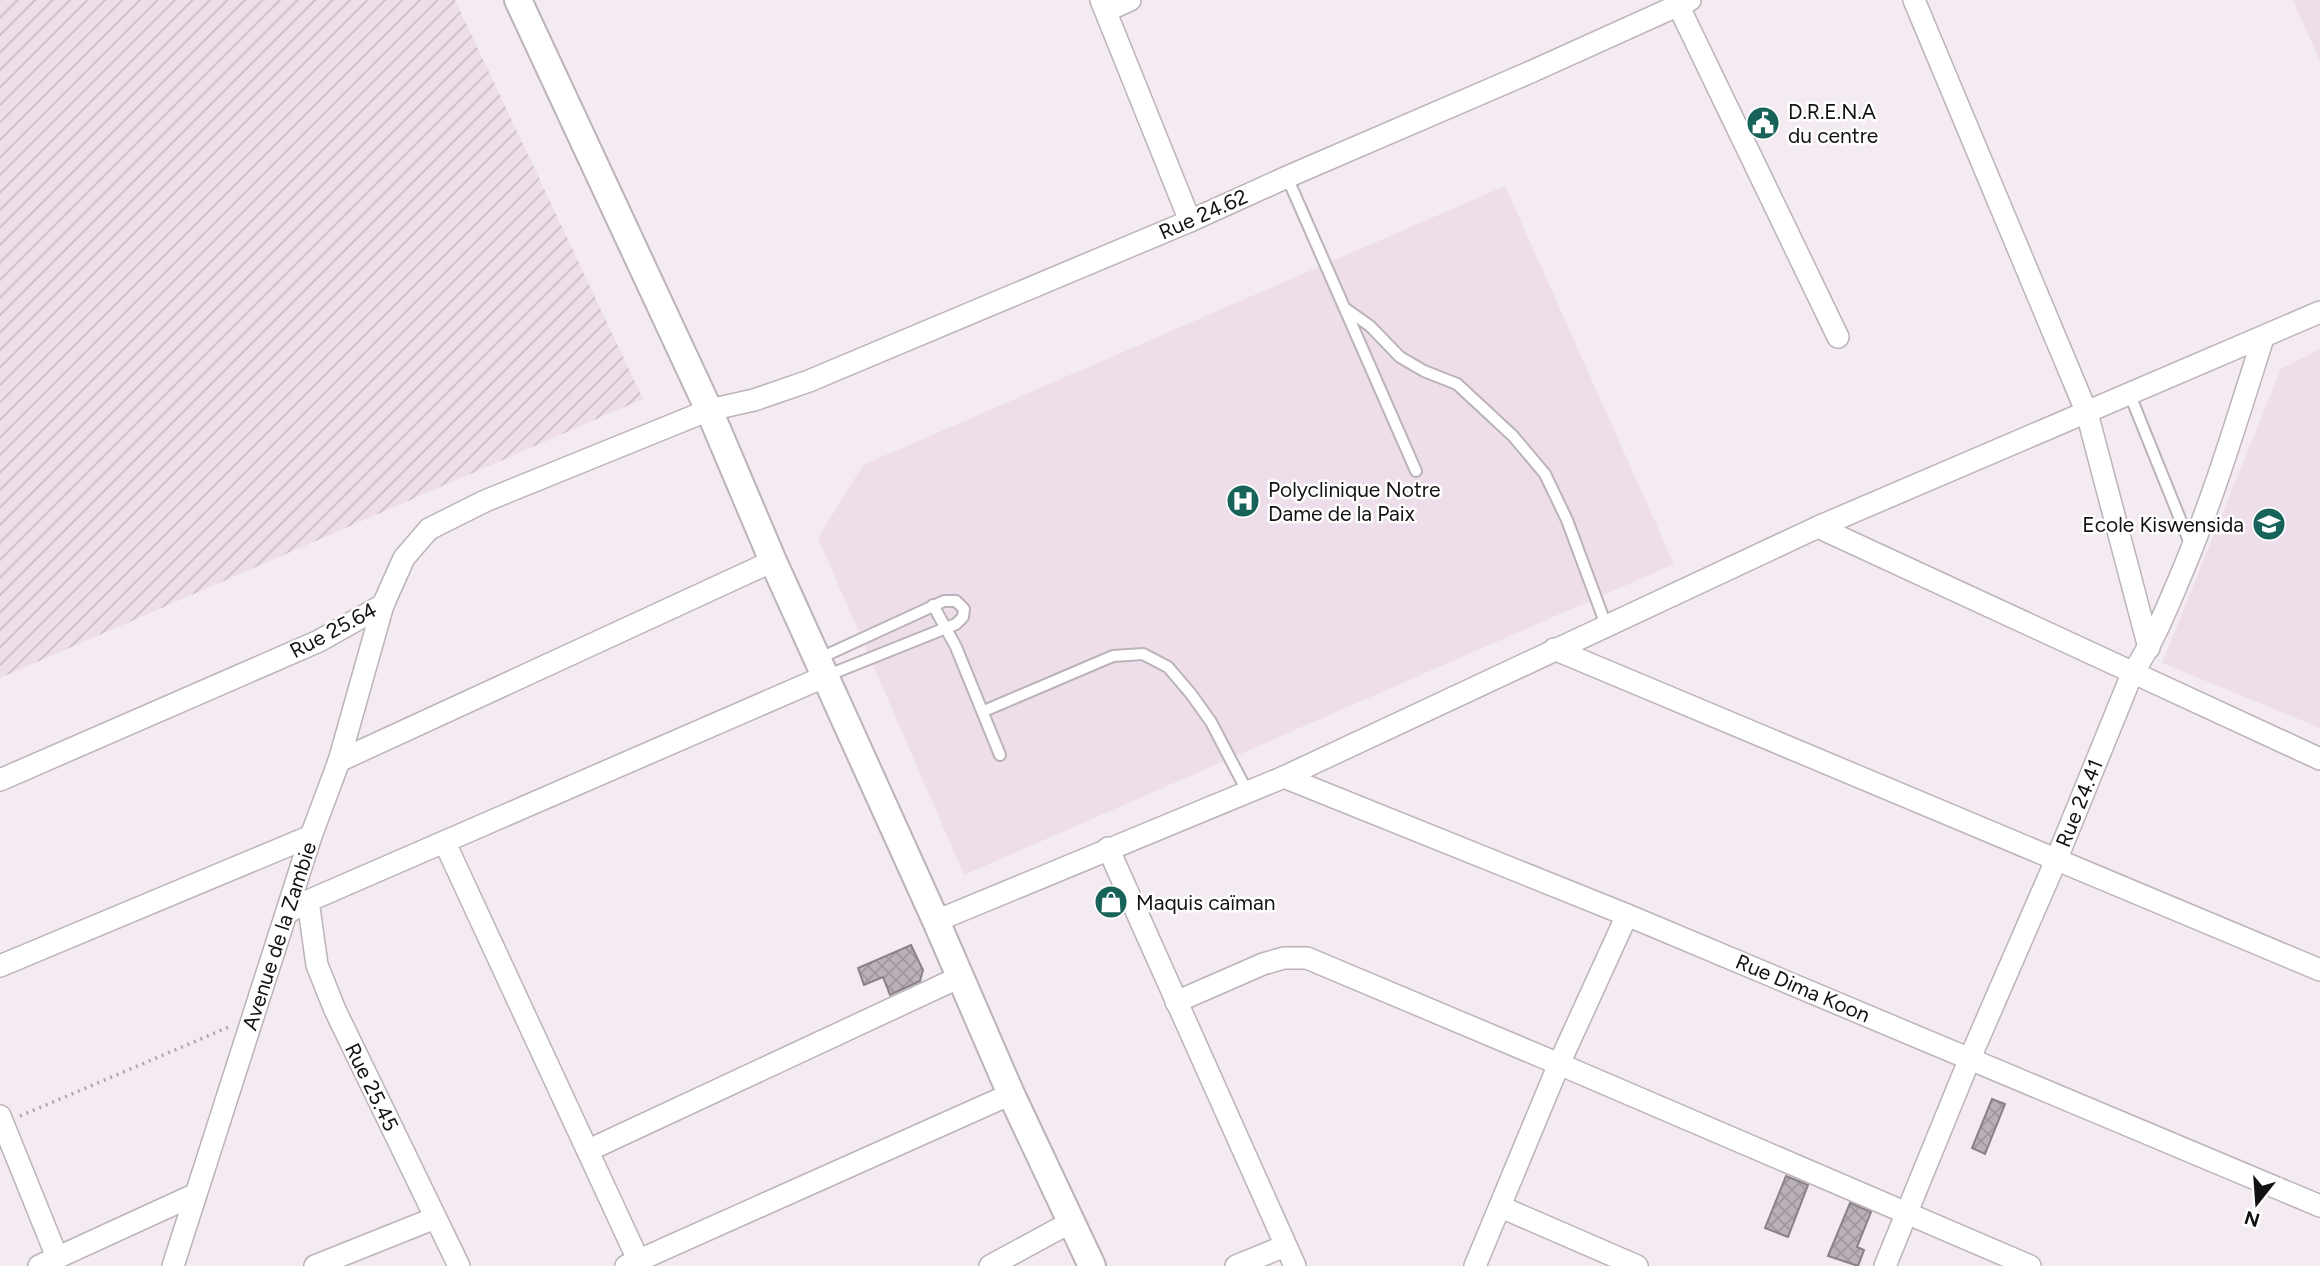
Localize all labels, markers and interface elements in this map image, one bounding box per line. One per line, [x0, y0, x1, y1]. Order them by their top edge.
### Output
place label: D.R.E.N.A du centre [1788, 99, 1878, 148]
public building icon: D.R.E.N.A du centre [1744, 104, 1782, 142]
street label: Rue 24.62 [1155, 183, 1251, 245]
place label: Polyclinique Notre Dame de la Paix [1268, 477, 1440, 526]
hospital icon: Polyclinique Notre Dame de la Paix [1224, 482, 1262, 520]
school or university icon: Ecole Kiswensida [2250, 505, 2288, 543]
place label: Ecole Kiswensida [2082, 512, 2244, 537]
street label: Rue 25.64 [285, 597, 381, 663]
street label: Rue 24.41 [2050, 755, 2108, 851]
street label: Avenue de la Zambie [237, 839, 321, 1033]
shop icon: Maquis caïman [1092, 883, 1130, 921]
place label: Maquis caïman [1136, 890, 1275, 915]
street label: Rue Dima Koon [1732, 948, 1874, 1028]
street label: Rue 25.45 [340, 1039, 404, 1135]
north arrow [2222, 1168, 2292, 1238]
text: N [2242, 1206, 2263, 1232]

